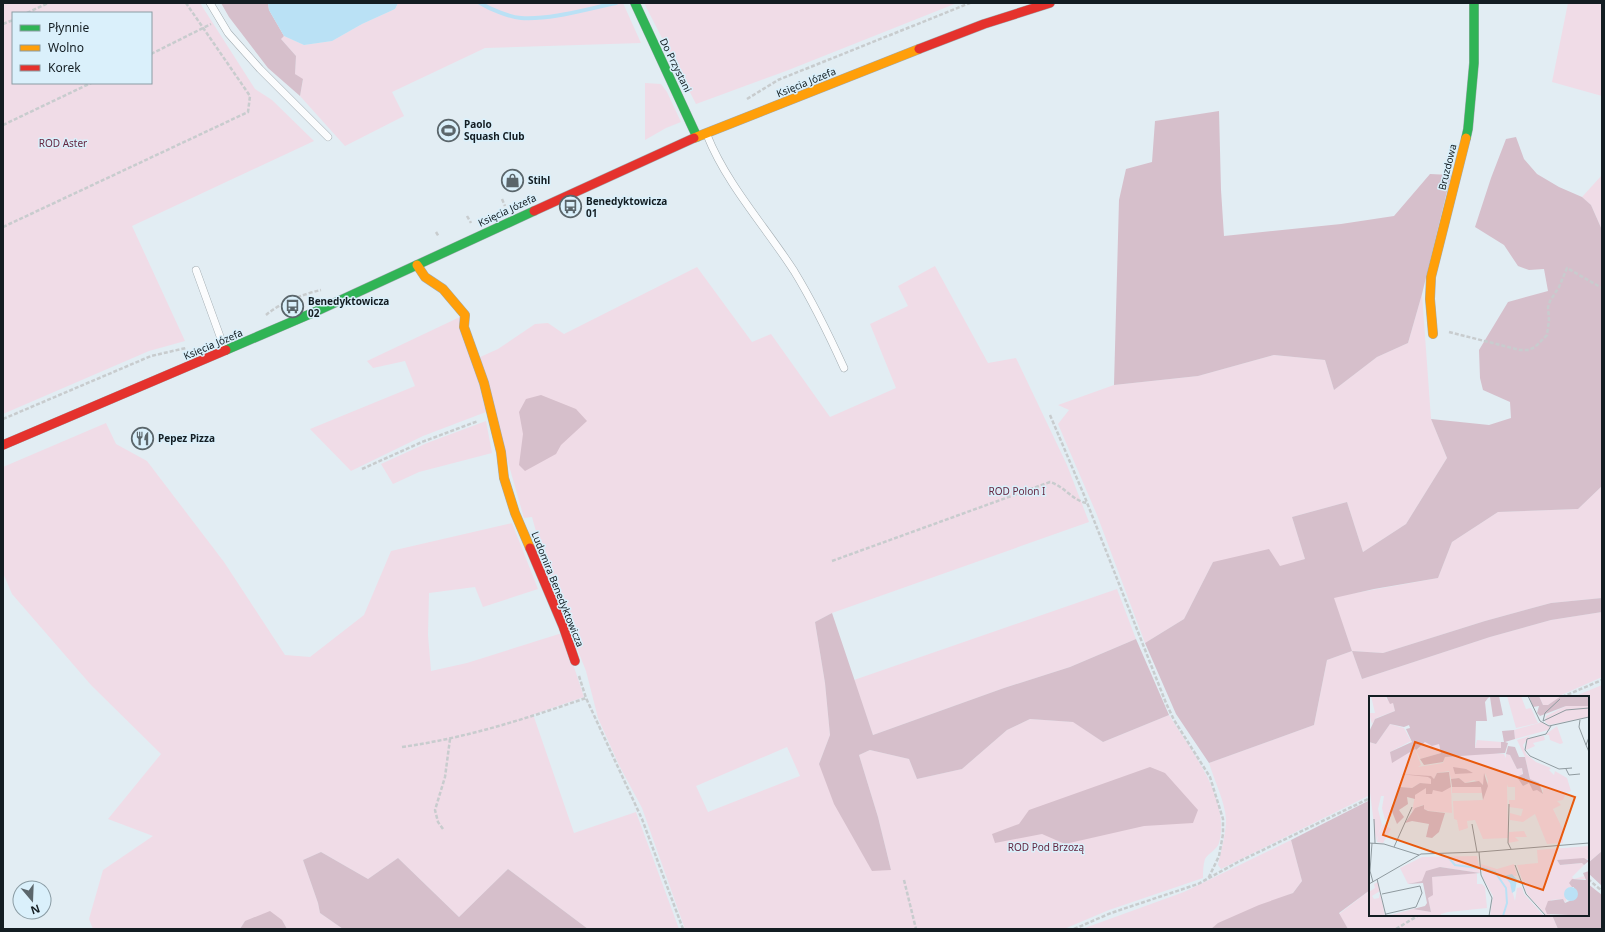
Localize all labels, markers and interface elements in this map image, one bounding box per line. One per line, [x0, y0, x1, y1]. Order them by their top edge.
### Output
legend [12, 12, 152, 84]
text: Płynnie [48, 19, 89, 36]
street label: Do Przystani [657, 36, 695, 94]
text: Wolno [48, 39, 84, 56]
text: Korek [48, 59, 81, 76]
street label: Księcia Józefa [774, 64, 838, 100]
sports icon: Paolo Squash Club [436, 117, 462, 143]
place label: Paolo Squash Club [464, 117, 525, 143]
park label: ROD Aster [39, 136, 87, 150]
street label: Bruzdowa [1435, 143, 1459, 191]
shop icon: Stihl [499, 167, 525, 193]
place label: Stihl [528, 173, 550, 187]
street label: Księcia Józefa [476, 190, 538, 230]
bus stop icon: Benedyktowicza 01 [558, 194, 584, 220]
place label: Benedyktowicza 01 [586, 194, 667, 220]
bus stop icon: Benedyktowicza 02 [280, 294, 306, 320]
place label: Benedyktowicza 02 [308, 294, 389, 320]
street label: Księcia Józefa [181, 325, 245, 363]
restaurant icon: Pepez Pizza [129, 425, 155, 451]
place label: Pepez Pizza [158, 431, 215, 445]
park label: ROD Polon I [989, 484, 1045, 498]
street label: Ludomira Benedyktowicza [528, 529, 588, 649]
inset map [1369, 696, 1589, 916]
park label: ROD Pod Brzozą [1008, 840, 1085, 854]
north arrow [12, 880, 52, 920]
text: N [29, 901, 42, 918]

